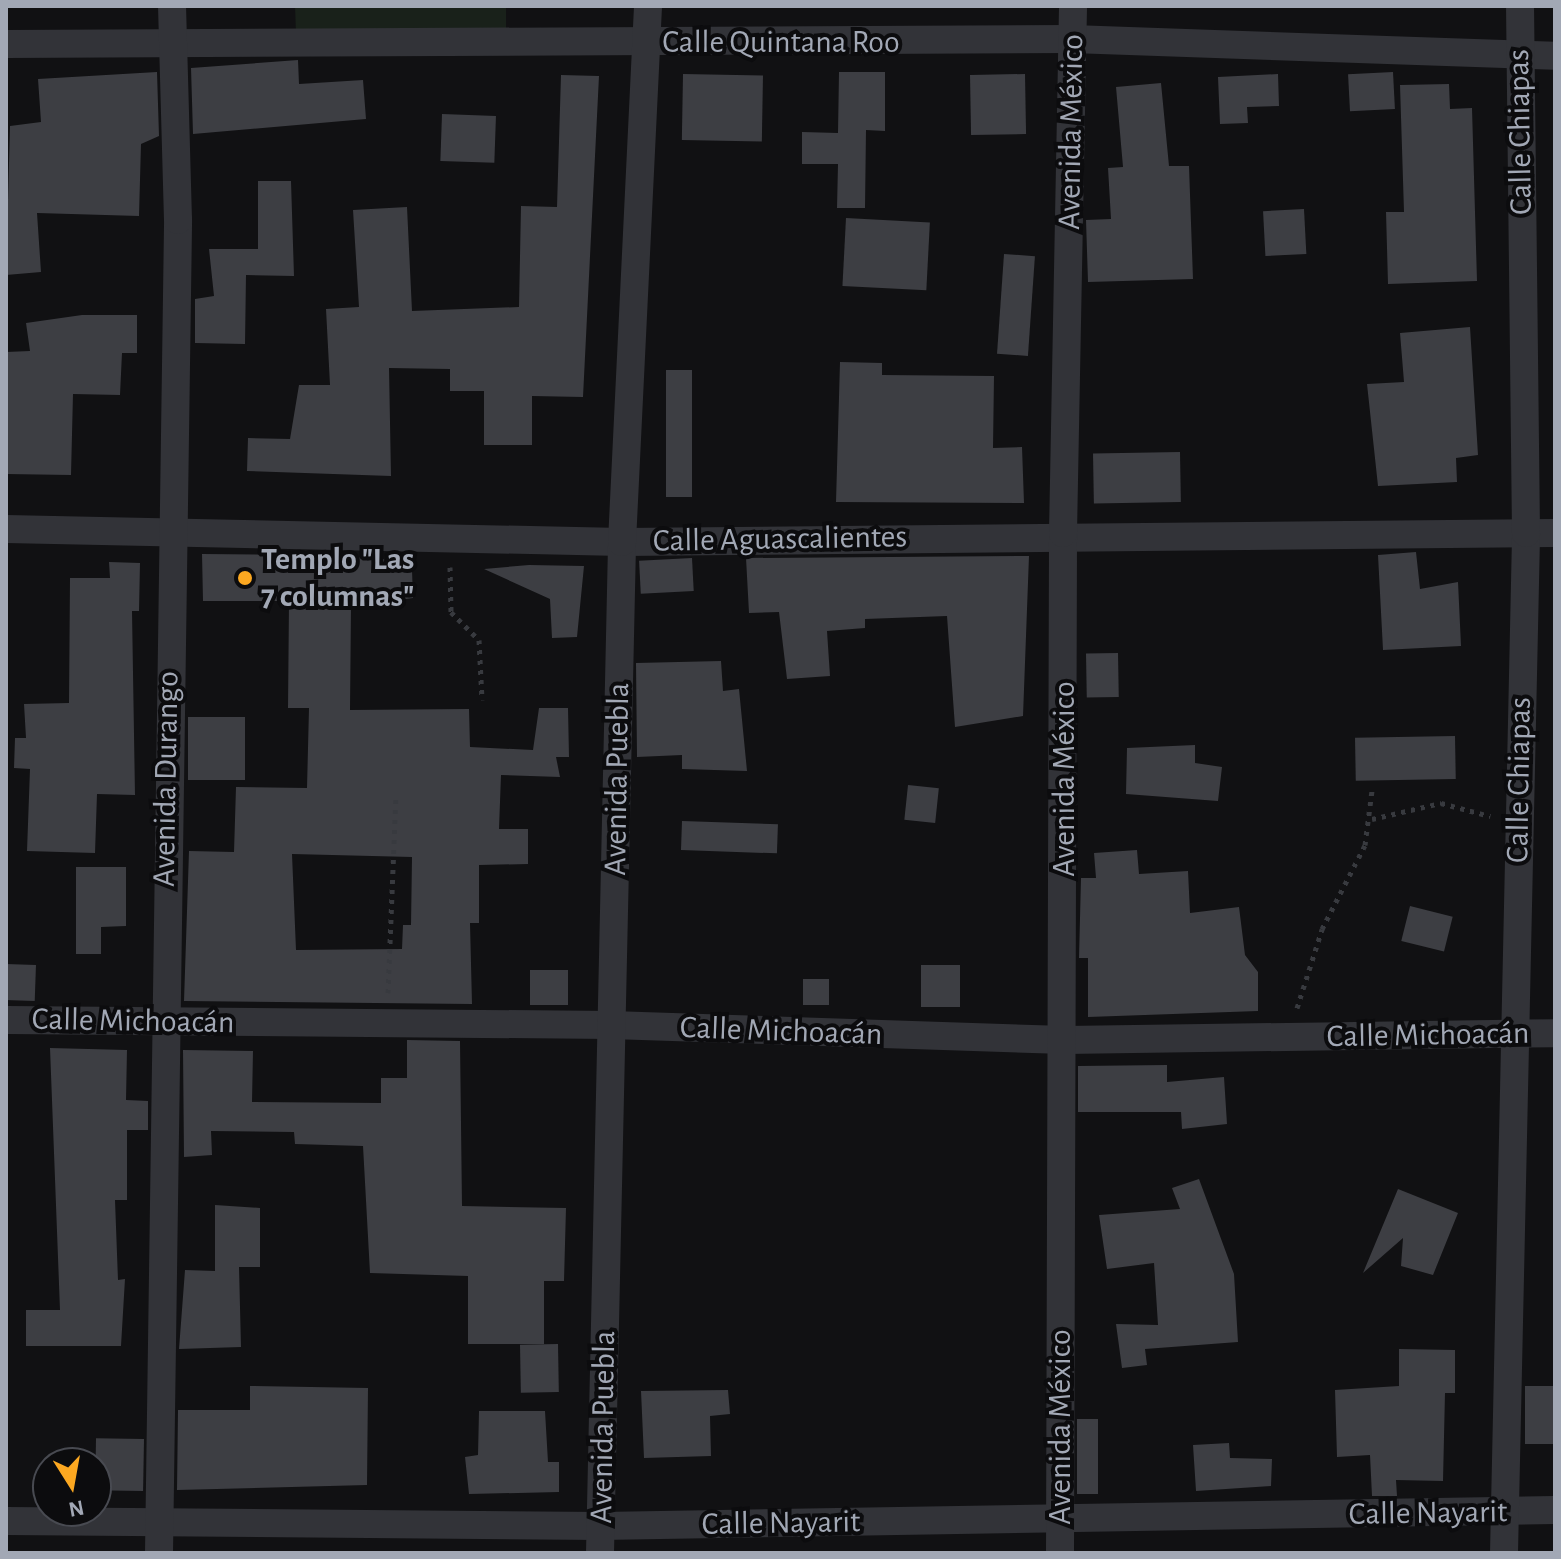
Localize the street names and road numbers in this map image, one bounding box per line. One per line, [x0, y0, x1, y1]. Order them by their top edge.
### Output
street label: Calle Quintana Roo [662, 23, 900, 61]
street label: Avenida México [1050, 34, 1092, 230]
street label: Calle Chiapas [1499, 49, 1541, 215]
street label: Calle Aguascalientes [653, 518, 907, 560]
street label: Avenida Durango [145, 671, 187, 887]
street label: Avenida México [1045, 681, 1083, 877]
street label: Avenida Puebla [596, 682, 638, 876]
street label: Calle Chiapas [1498, 697, 1540, 863]
street label: Calle Michoacán [31, 1000, 235, 1042]
street label: Calle Michoacán [679, 1008, 883, 1054]
street label: Calle Michoacán [1326, 1014, 1530, 1056]
street label: Avenida México [1041, 1329, 1079, 1525]
street label: Avenida Puebla [582, 1330, 624, 1524]
street label: Calle Nayarit [1348, 1492, 1508, 1534]
street label: Calle Nayarit [701, 1502, 861, 1544]

